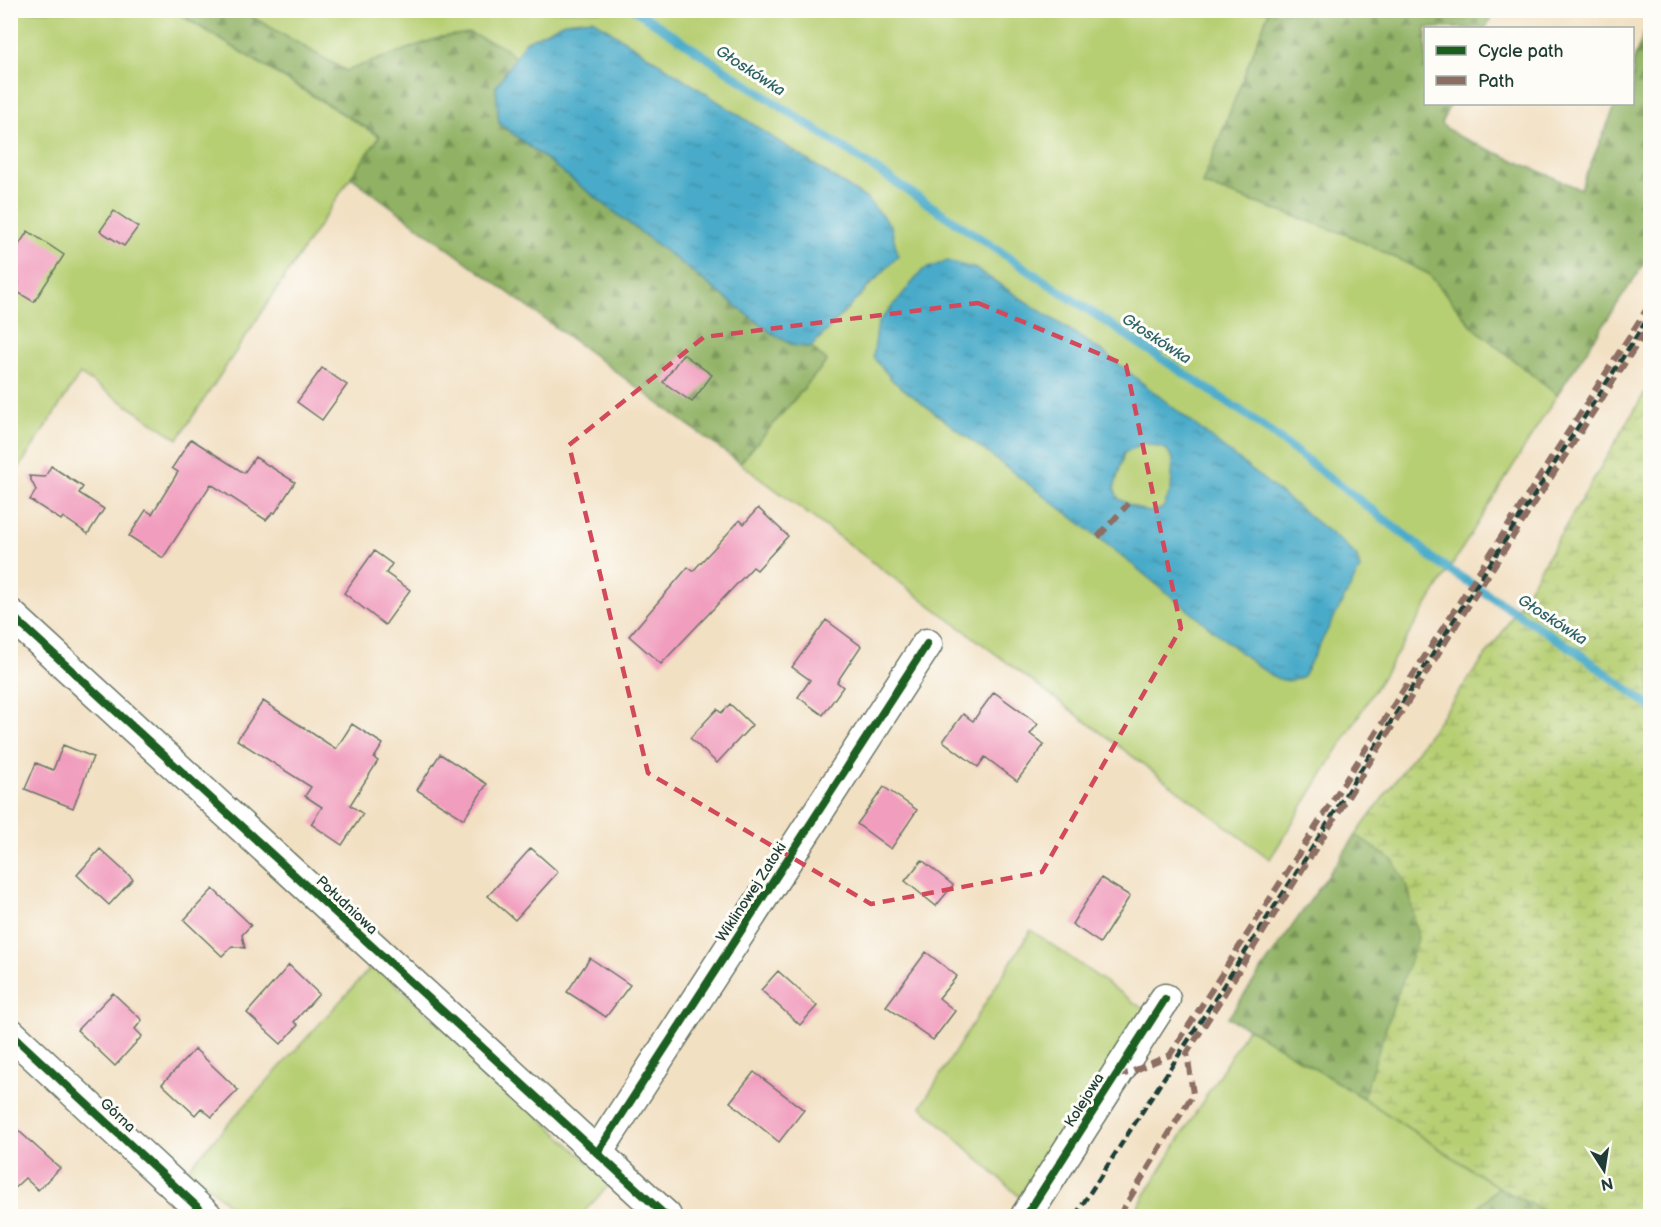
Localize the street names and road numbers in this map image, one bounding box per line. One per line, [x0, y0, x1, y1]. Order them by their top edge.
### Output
street label: Wiklinowej Zatoki [712, 839, 791, 946]
street label: Południowa [312, 872, 382, 939]
street label: Kolejowa [1060, 1070, 1109, 1131]
street label: Górna [96, 1094, 140, 1137]

